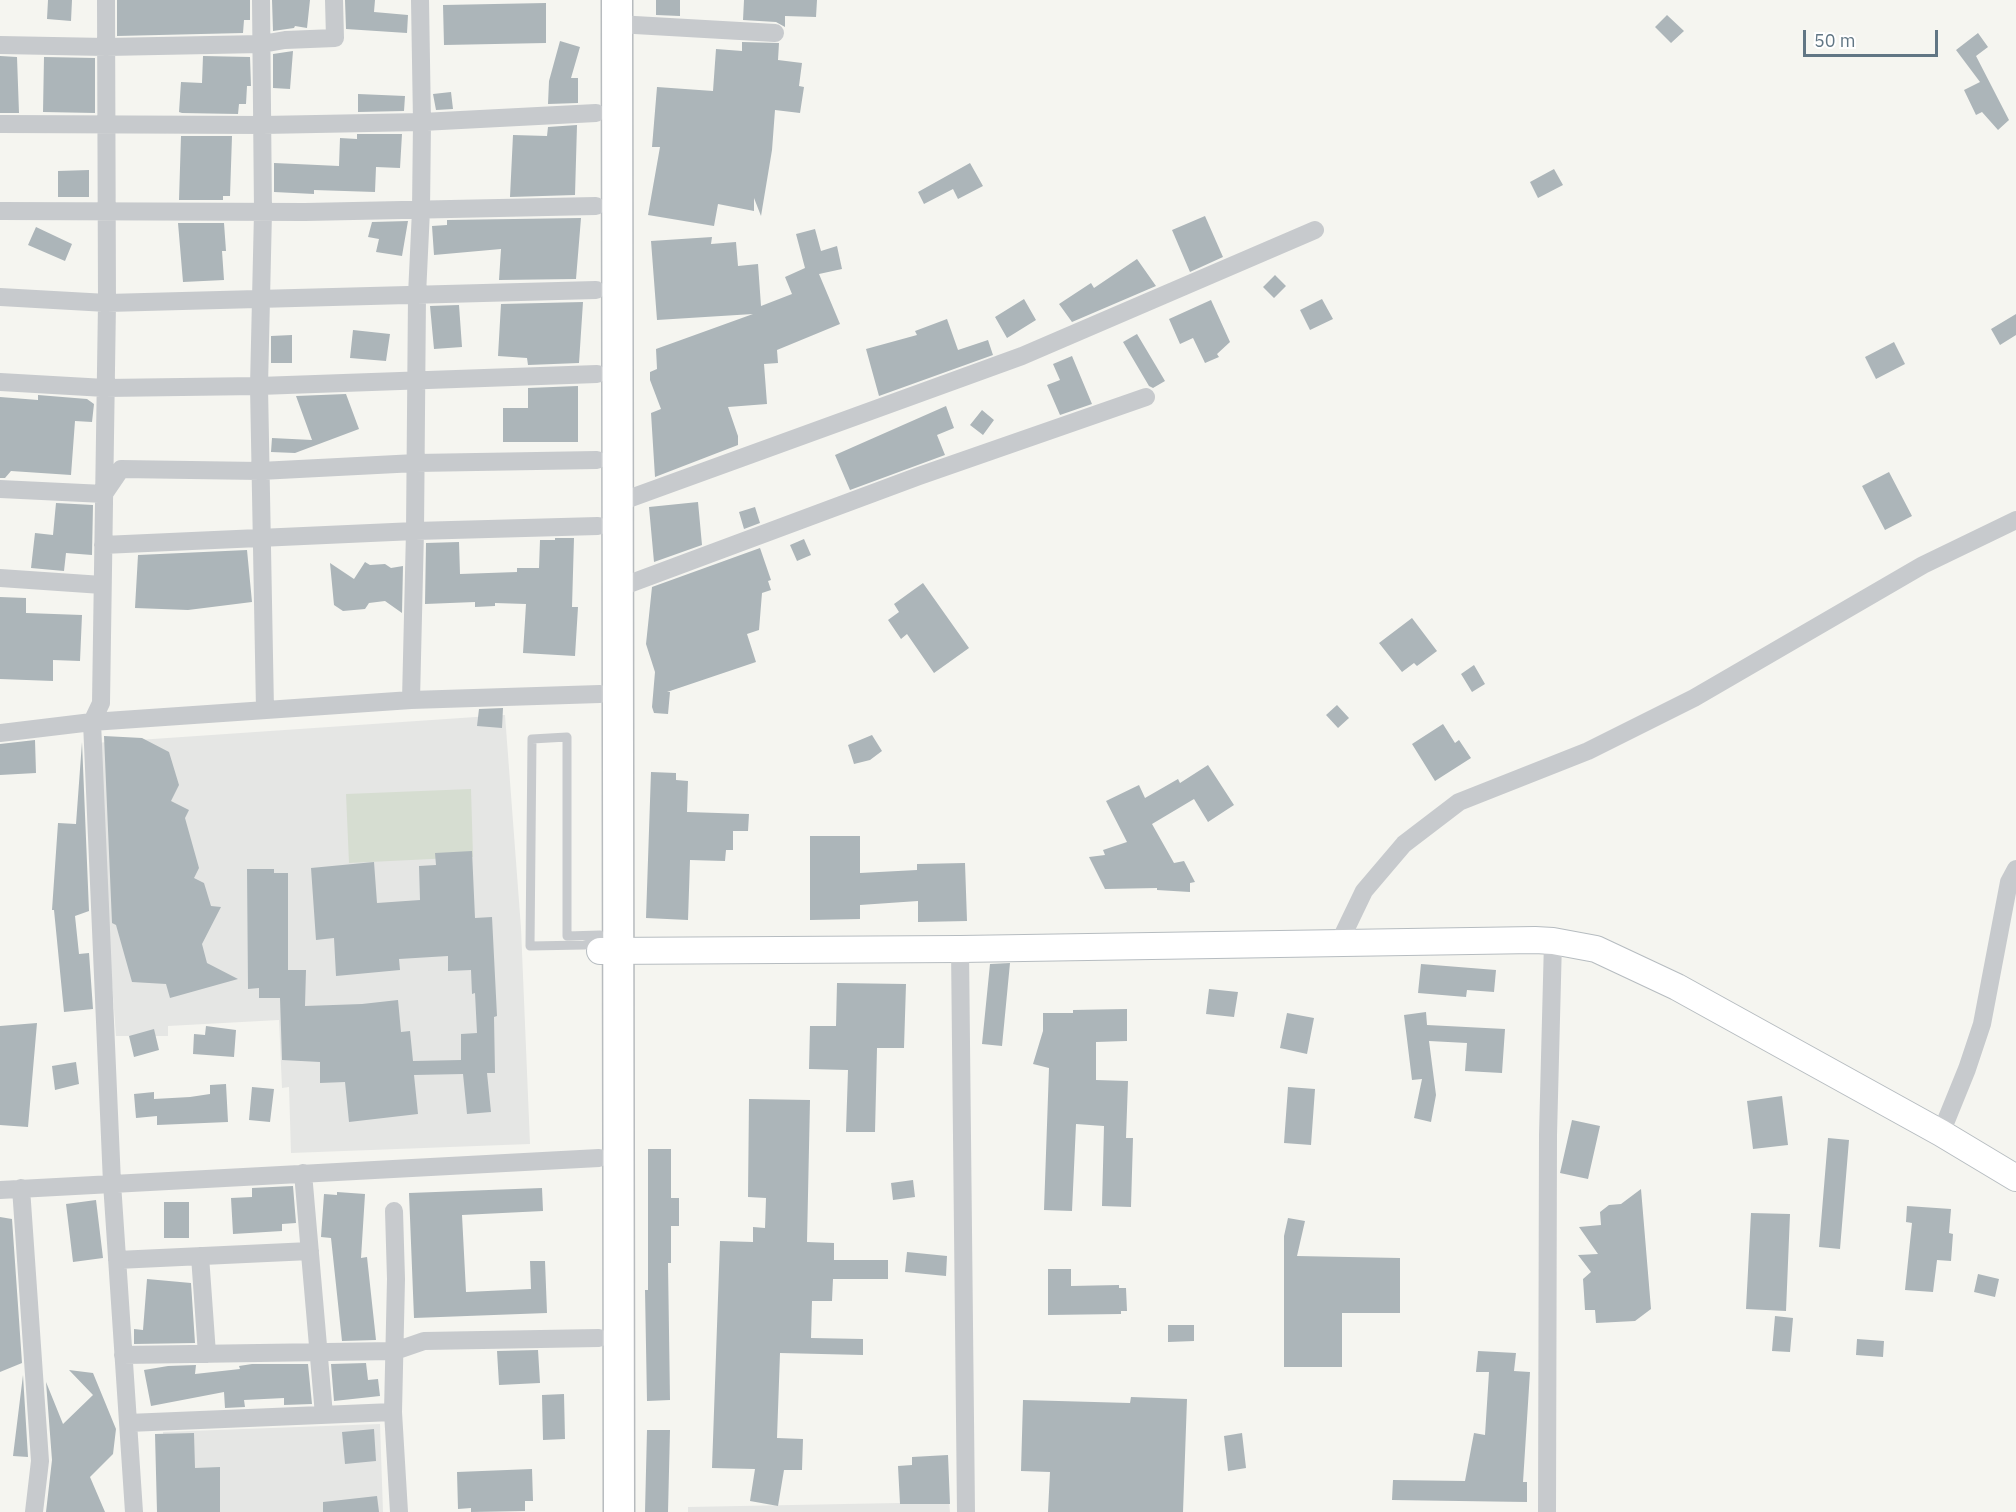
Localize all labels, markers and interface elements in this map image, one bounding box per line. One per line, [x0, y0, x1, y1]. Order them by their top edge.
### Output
scale bar [1806, 18, 1941, 56]
text: 50 m [1814, 29, 1856, 52]

